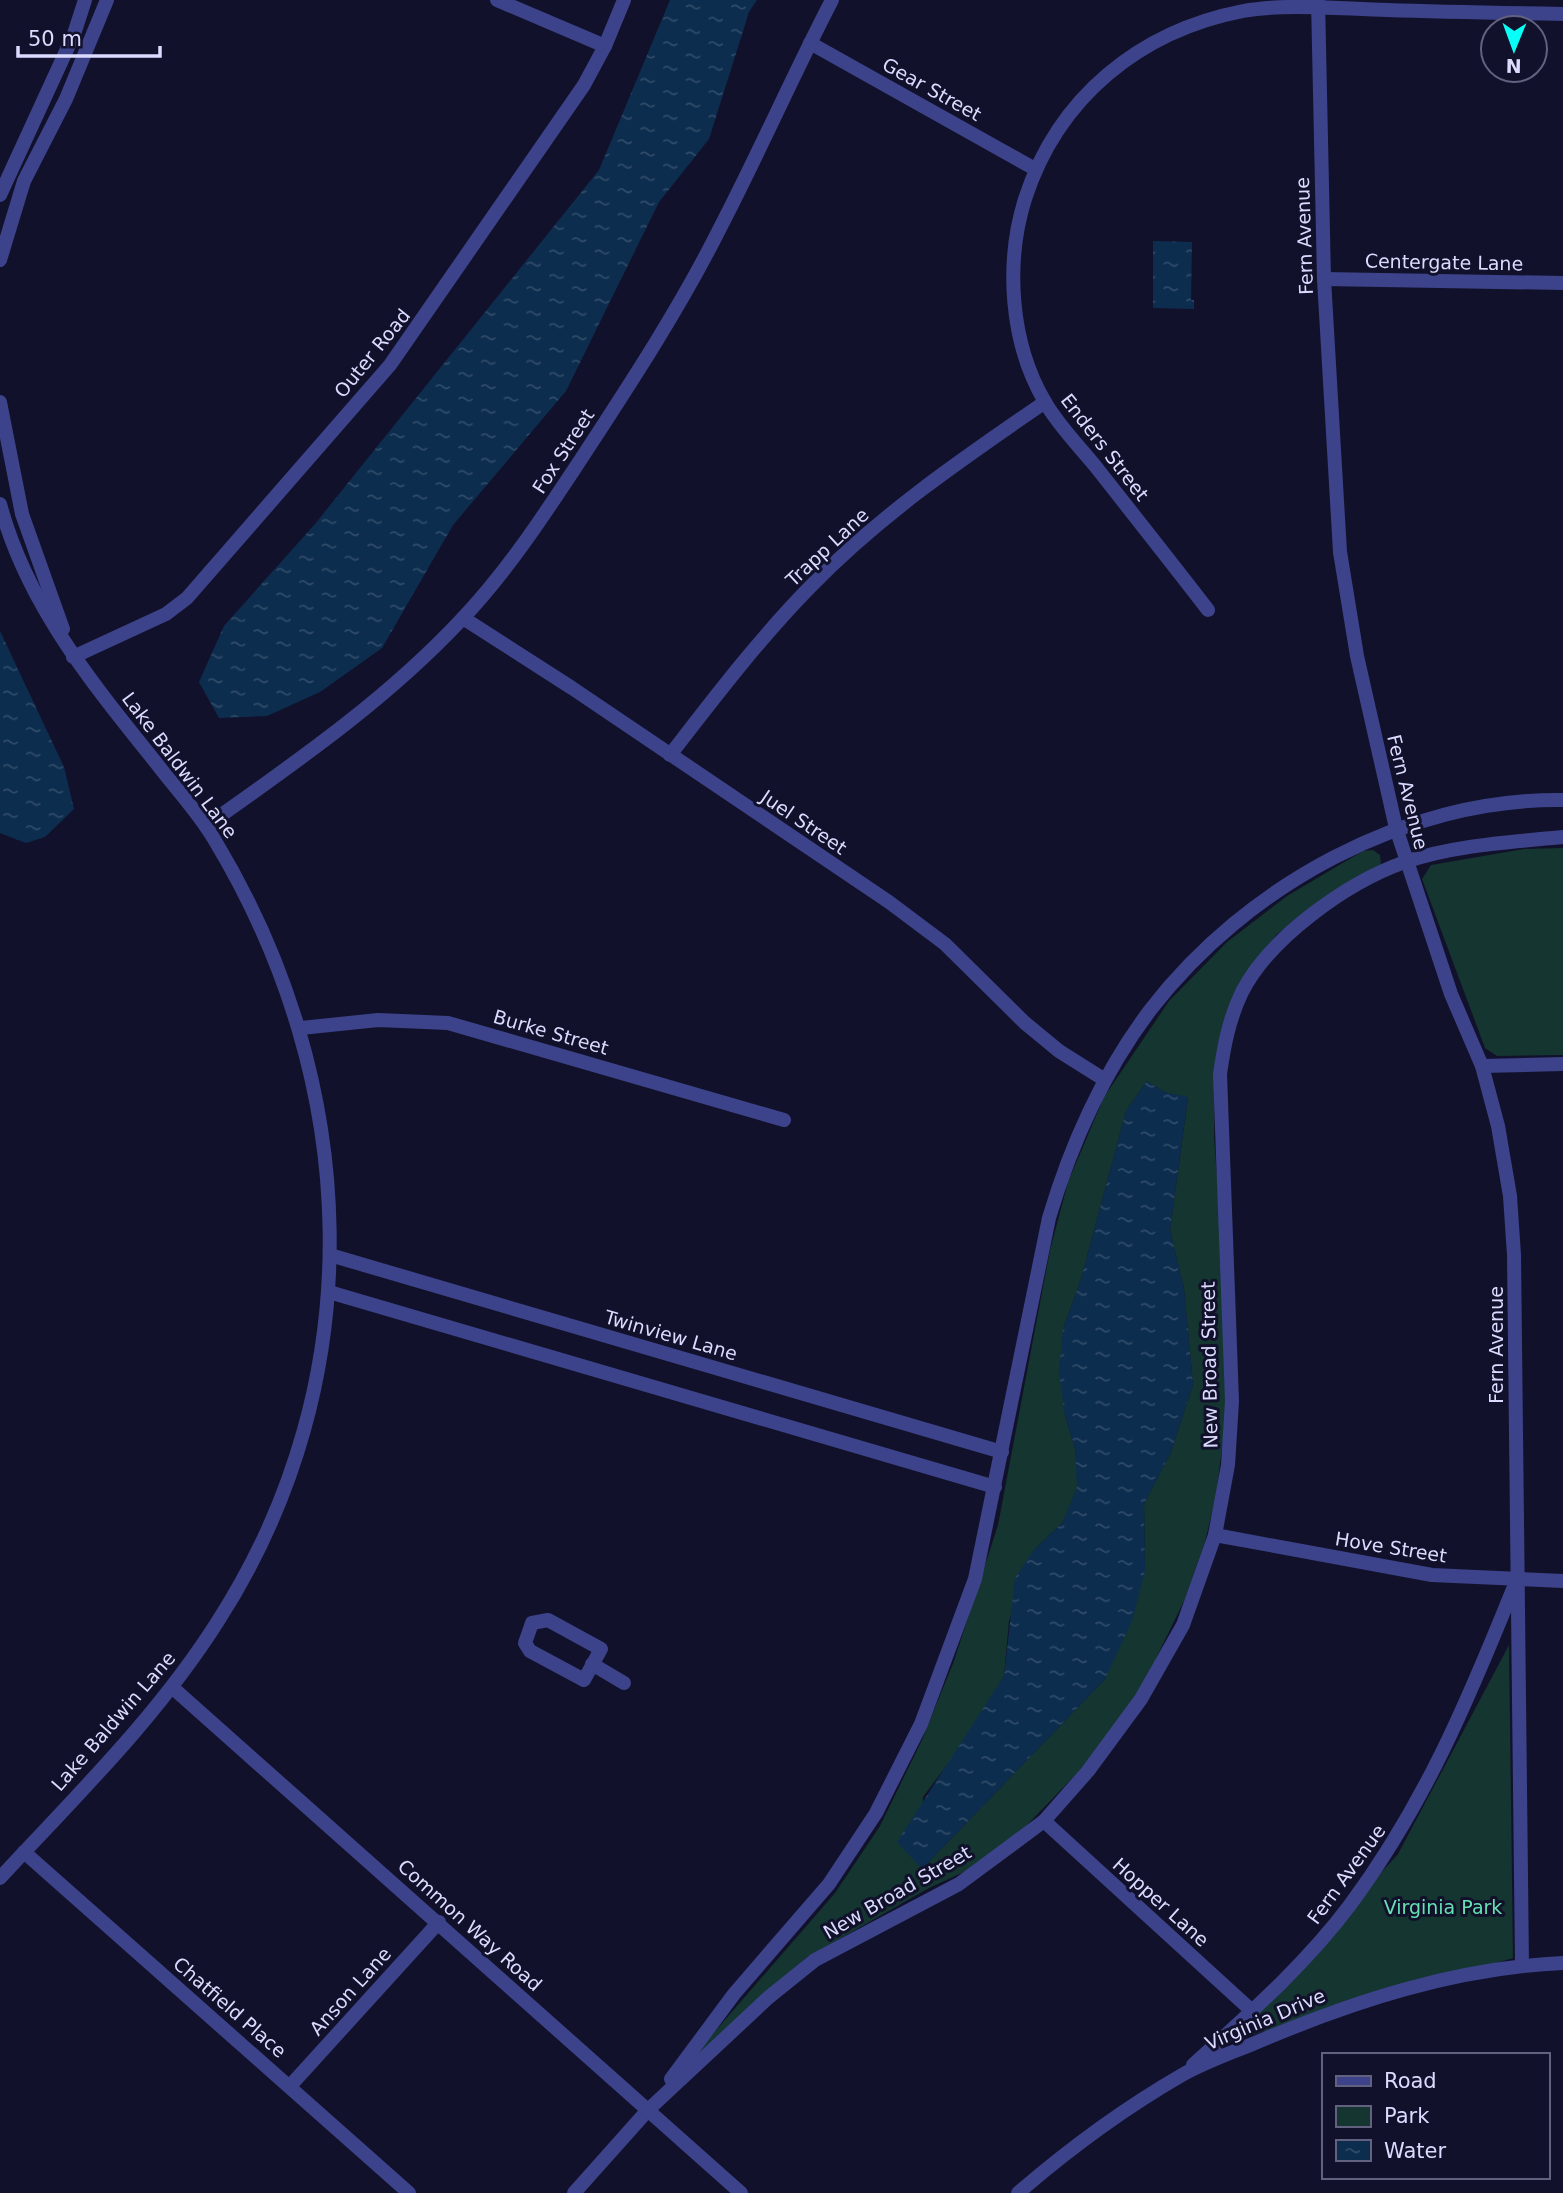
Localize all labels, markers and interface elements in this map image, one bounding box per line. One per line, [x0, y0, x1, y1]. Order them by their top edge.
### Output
scale bar [18, 14, 159, 58]
north arrow [1479, 14, 1549, 84]
text: 50 m [28, 27, 82, 51]
street label: Gear Street [879, 53, 985, 125]
text: N [1506, 55, 1522, 77]
street label: Fern Avenue [1291, 177, 1317, 295]
street label: Centergate Lane [1365, 250, 1523, 274]
street label: Outer Road [330, 304, 414, 402]
street label: Enders Street [1057, 389, 1153, 505]
street label: Fox Street [528, 405, 598, 497]
street label: Trapp Lane [781, 503, 873, 591]
street label: Lake Baldwin Lane [118, 688, 242, 842]
street label: Fern Avenue [1383, 732, 1433, 852]
street label: Juel Street [756, 785, 851, 859]
street label: Burke Street [491, 1005, 611, 1059]
street label: New Broad Street [1197, 1281, 1221, 1449]
street label: Fern Avenue [1485, 1286, 1507, 1404]
street label: Twinview Lane [601, 1305, 740, 1364]
street label: Hove Street [1334, 1527, 1448, 1567]
street label: Lake Baldwin Lane [47, 1647, 179, 1795]
street label: Fern Avenue [1302, 1820, 1390, 1928]
street label: New Broad Street [819, 1841, 975, 1943]
street label: Hopper Lane [1108, 1853, 1214, 1951]
street label: Common Way Road [394, 1855, 546, 1995]
park label: Virginia Park [1384, 1896, 1502, 1918]
street label: Anson Lane [305, 1943, 395, 2039]
street label: Chatfield Place [169, 1952, 291, 2062]
street label: Virginia Drive [1202, 1984, 1328, 2054]
legend [1322, 2053, 1549, 2179]
text: Road [1384, 2069, 1437, 2093]
text: Park [1384, 2104, 1430, 2128]
text: Water [1384, 2139, 1446, 2163]

